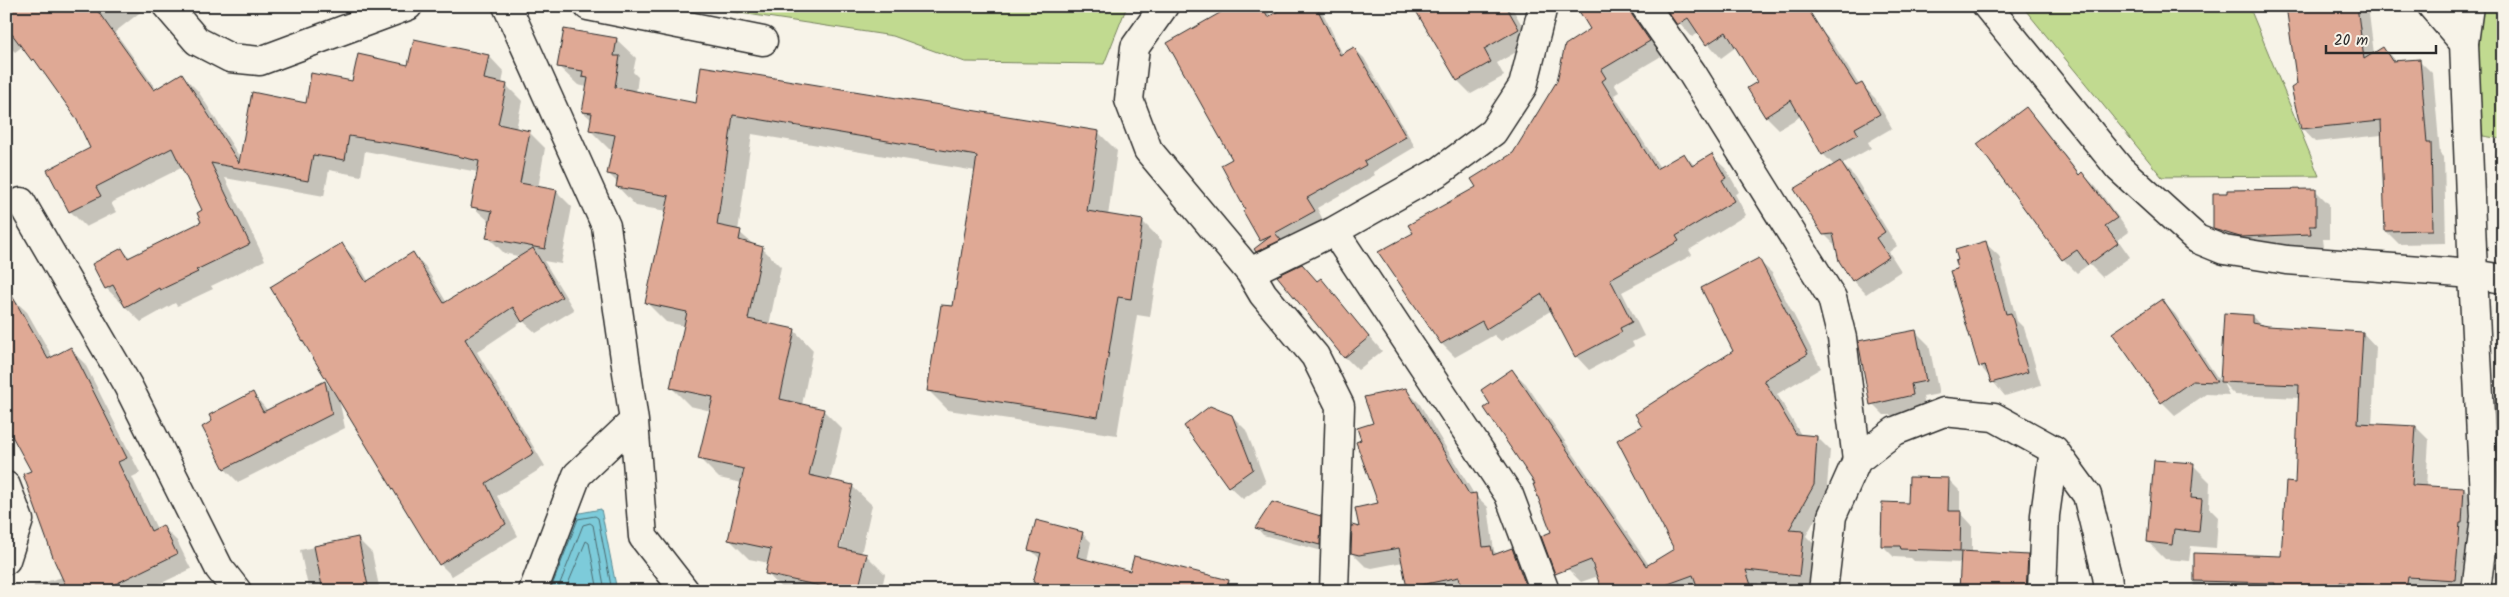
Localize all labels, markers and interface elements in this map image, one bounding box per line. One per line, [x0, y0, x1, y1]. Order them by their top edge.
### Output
scale bar [2326, 22, 2436, 54]
text: 20 m [2334, 29, 2368, 53]

